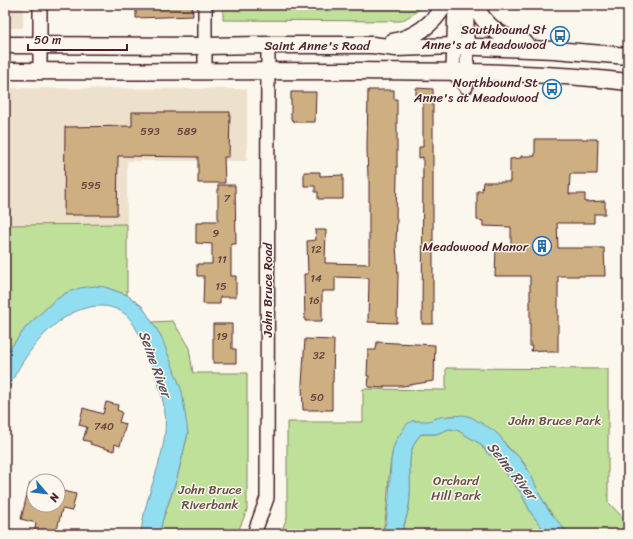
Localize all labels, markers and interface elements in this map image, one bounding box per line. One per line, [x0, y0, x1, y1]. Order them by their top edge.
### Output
place label: Southbound St Anne's at Meadowood [421, 18, 547, 56]
bus stop icon: Southbound St Anne's at Meadowood [549, 25, 571, 47]
scale bar [28, 26, 127, 52]
text: 50 m [34, 29, 61, 51]
street label: Saint Anne's Road [264, 34, 371, 57]
place label: Northbound St Anne's at Meadowood [413, 71, 539, 109]
bus stop icon: Northbound St Anne's at Meadowood [541, 78, 563, 100]
house number: 593 [140, 122, 160, 141]
house number: 589 [177, 122, 197, 141]
house number: 595 [81, 176, 101, 195]
house number: 7 [224, 189, 231, 208]
house number: 9 [213, 224, 220, 243]
place label: Meadowood Manor [422, 235, 529, 258]
building icon: Meadowood Manor [531, 235, 553, 257]
house number: 12 [310, 240, 322, 259]
street label: John Bruce Road [256, 242, 279, 338]
house number: 11 [217, 250, 227, 269]
house number: 14 [310, 269, 322, 288]
house number: 15 [215, 277, 227, 296]
house number: 16 [309, 291, 319, 310]
water label: Seine River [131, 327, 179, 403]
house number: 19 [216, 327, 228, 346]
house number: 32 [313, 346, 326, 365]
house number: 50 [310, 388, 324, 407]
park label: John Bruce Park [508, 409, 602, 432]
house number: 740 [94, 417, 114, 436]
water label: Seine River [480, 436, 545, 508]
park label: Orchard Hill Park [431, 469, 481, 507]
north arrow [26, 473, 66, 513]
park label: John Bruce Riverbank [177, 478, 242, 516]
text: N [44, 489, 65, 506]

